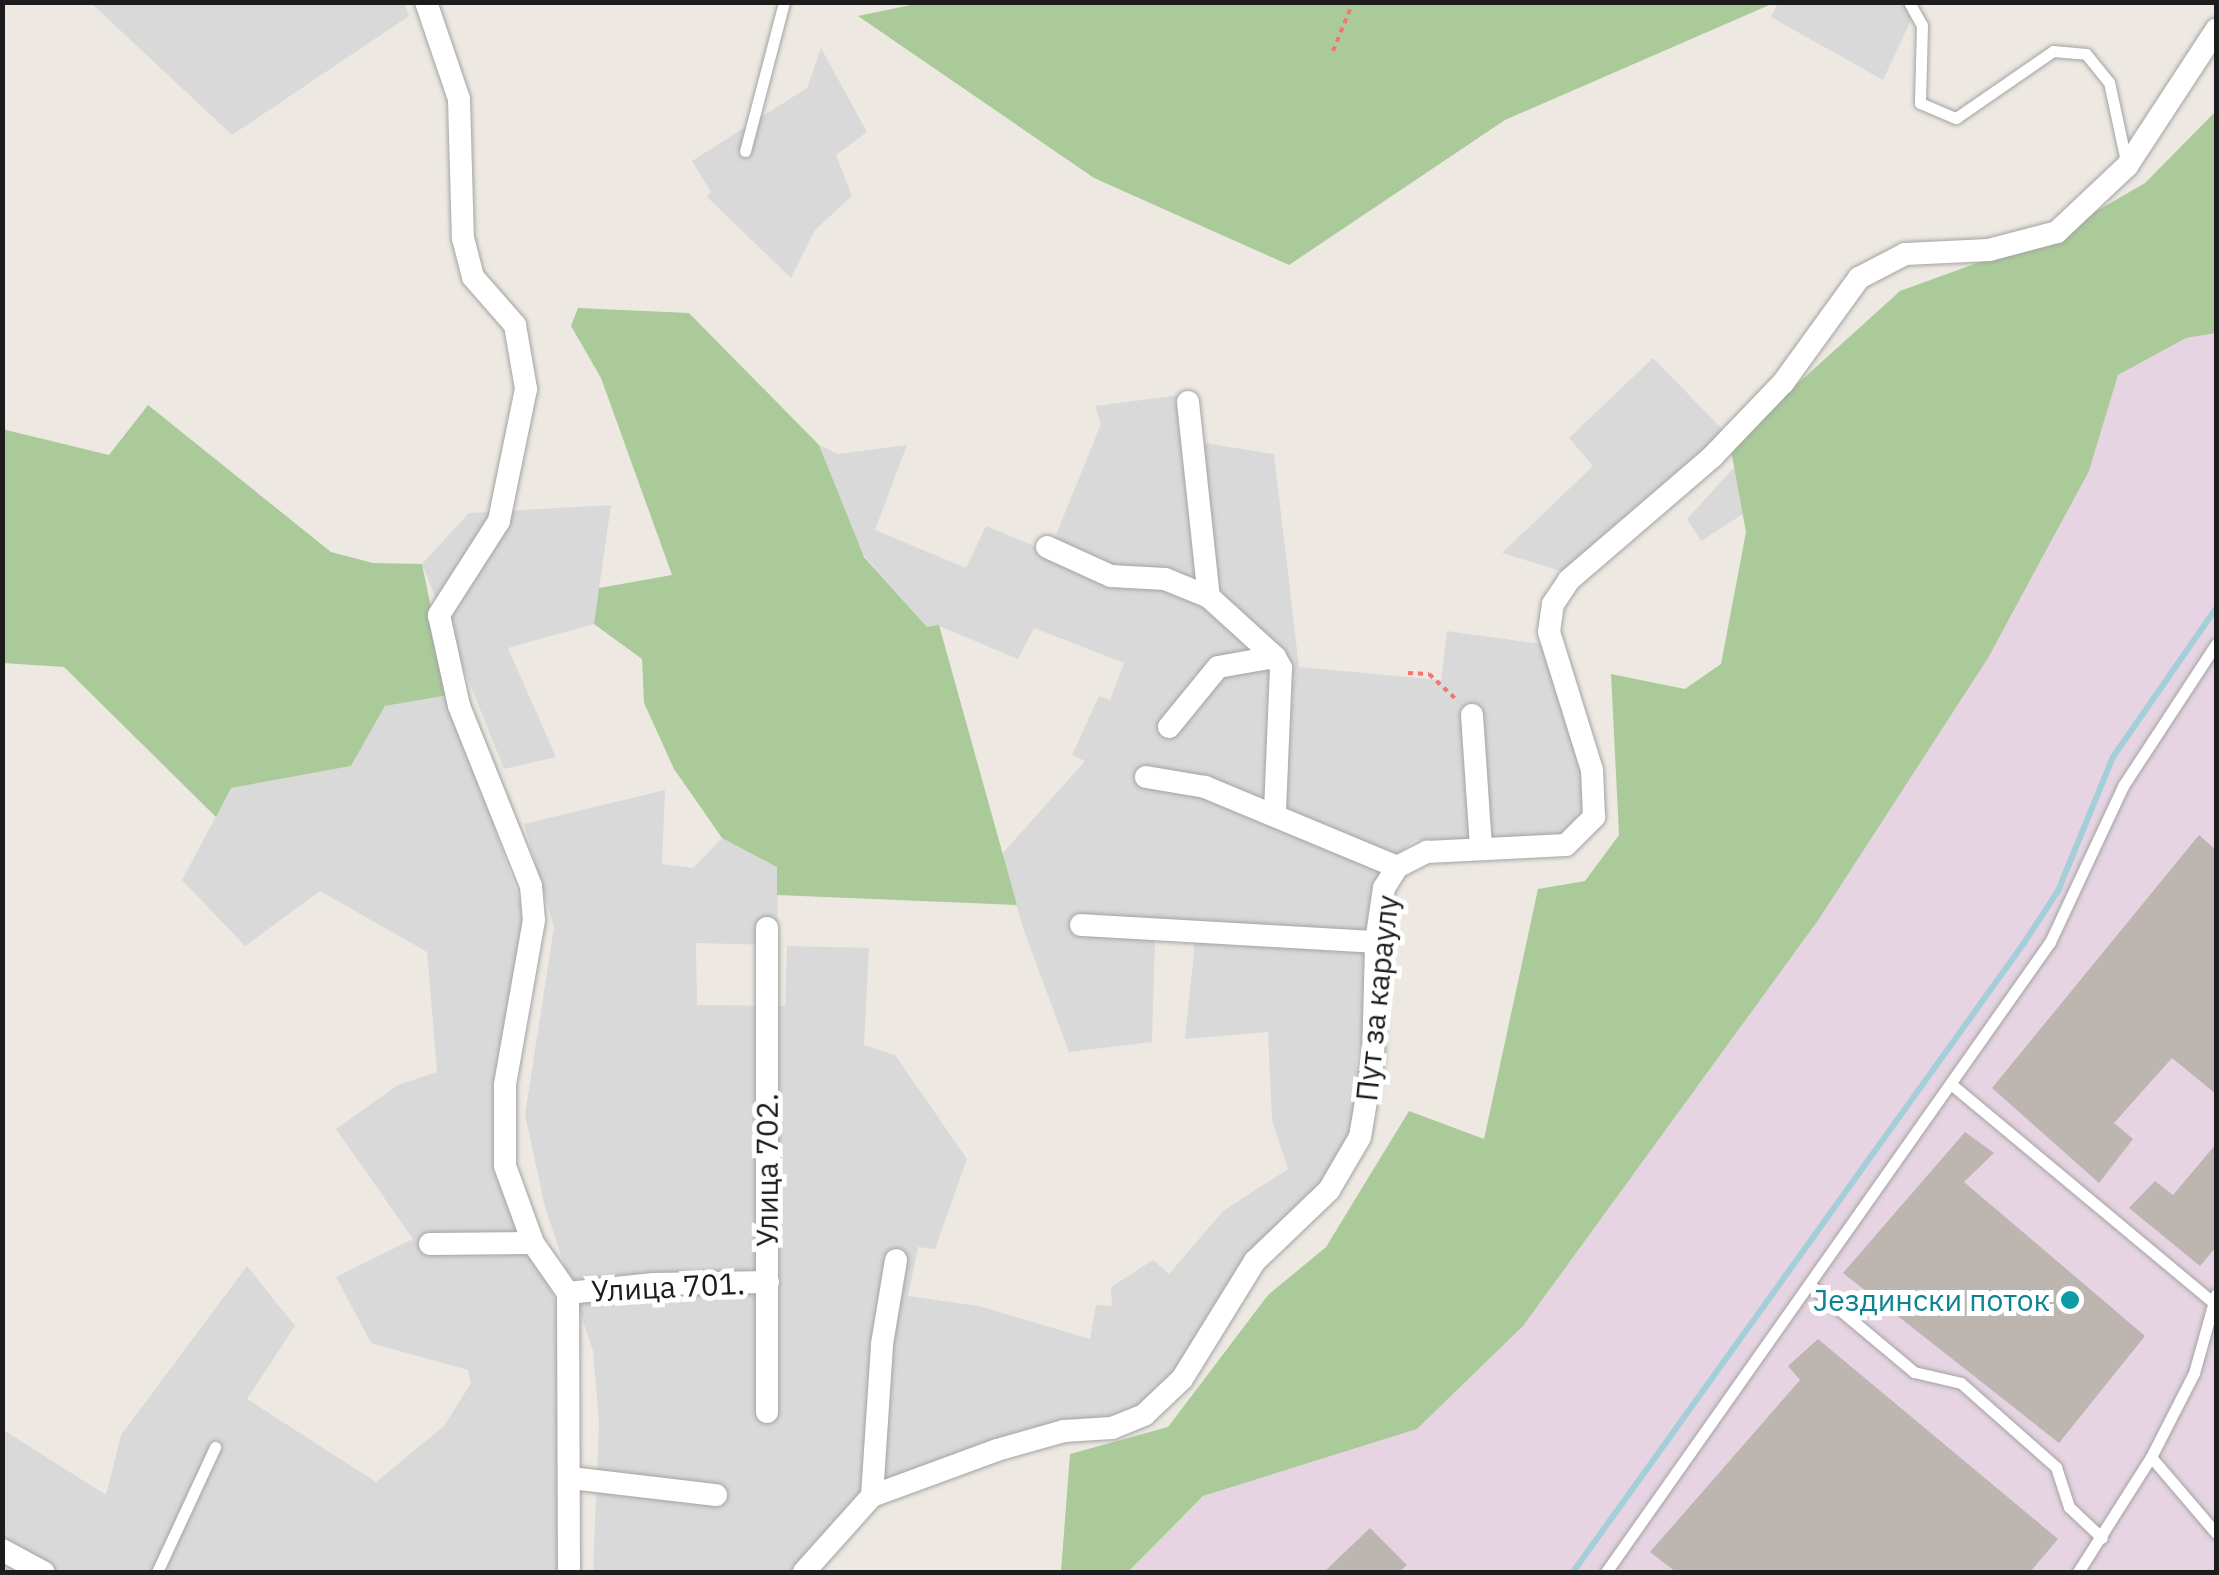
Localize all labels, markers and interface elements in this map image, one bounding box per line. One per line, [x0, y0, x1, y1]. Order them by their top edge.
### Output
street label: Пут за караулу [1348, 893, 1406, 1103]
street label: Улица 702. [749, 1093, 785, 1247]
street label: Улица 701. [590, 1265, 746, 1309]
place label: Јездински поток [1813, 1282, 2050, 1318]
marker: Јездински поток [2059, 1289, 2081, 1311]

